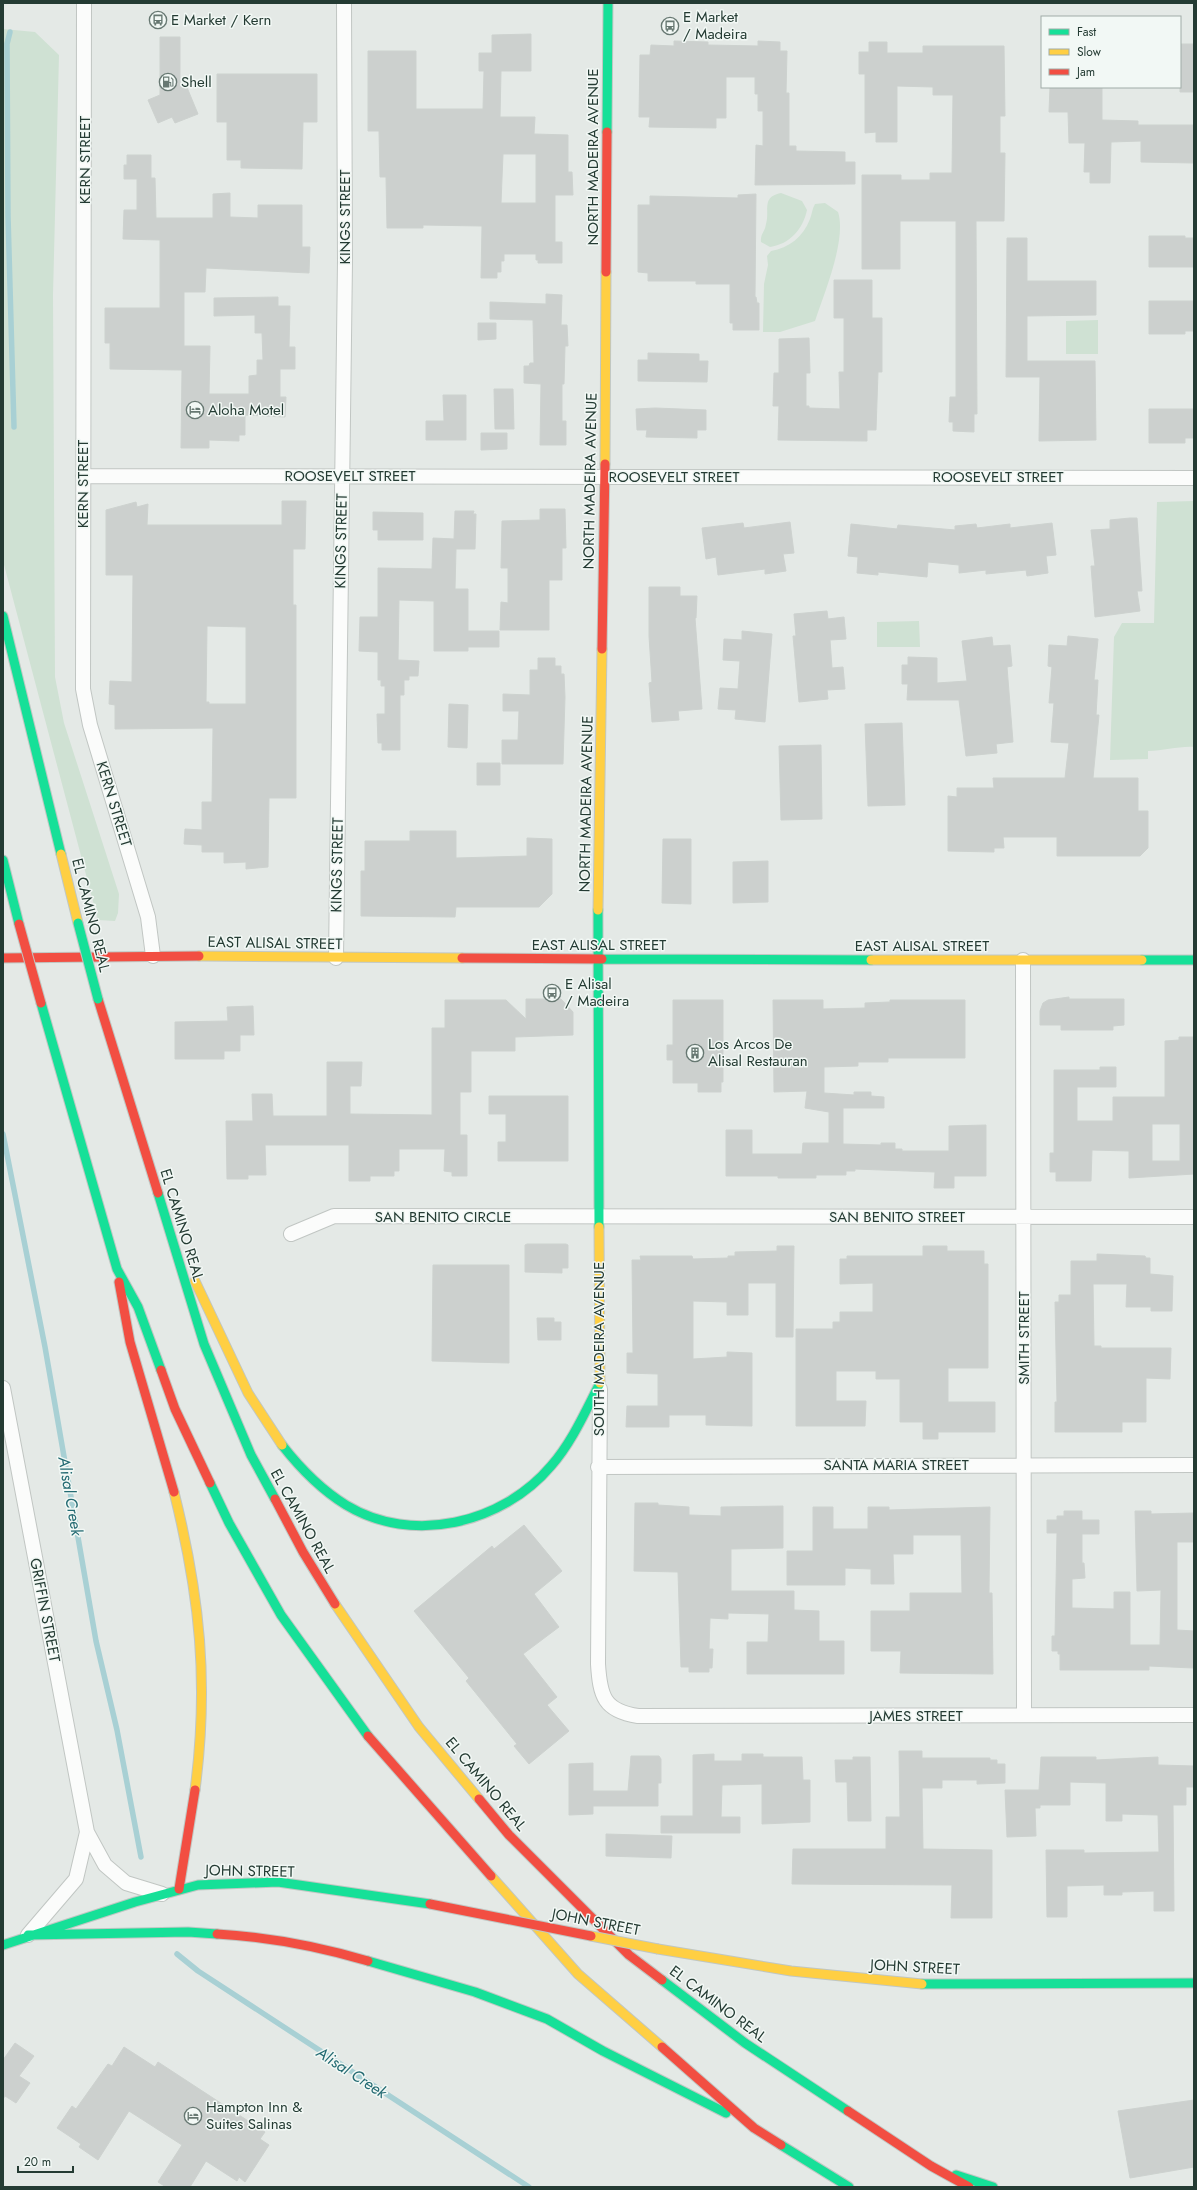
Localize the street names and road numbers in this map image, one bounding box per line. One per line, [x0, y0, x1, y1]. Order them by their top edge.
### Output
street label: NORTH MADEIRA AVENUE [582, 69, 604, 245]
street label: KERN STREET [74, 116, 96, 204]
street label: KINGS STREET [334, 169, 356, 265]
street label: NORTH MADEIRA AVENUE [577, 392, 603, 570]
street label: KERN STREET [72, 440, 94, 528]
street label: ROOSEVELT STREET [285, 465, 416, 487]
street label: ROOSEVELT STREET [609, 466, 740, 488]
street label: ROOSEVELT STREET [933, 466, 1064, 488]
street label: KINGS STREET [329, 493, 353, 589]
street label: NORTH MADEIRA AVENUE [573, 715, 599, 893]
street label: KERN STREET [91, 759, 137, 849]
street label: KINGS STREET [325, 817, 349, 913]
street label: EL CAMINO REAL [66, 856, 116, 974]
street label: EAST ALISAL STREET [208, 931, 343, 955]
street label: EAST ALISAL STREET [532, 934, 666, 956]
street label: EAST ALISAL STREET [855, 935, 989, 957]
street label: EL CAMINO REAL [154, 1166, 210, 1284]
street label: SAN BENITO CIRCLE [375, 1206, 511, 1228]
street label: SAN BENITO STREET [829, 1206, 965, 1228]
street label: SOUTH MADEIRA AVENUE [588, 1262, 610, 1436]
street label: SMITH STREET [1013, 1291, 1035, 1385]
street label: SANTA MARIA STREET [823, 1454, 969, 1476]
street label: EL CAMINO REAL [265, 1465, 341, 1578]
street label: GRIFFIN STREET [24, 1556, 66, 1664]
street label: JAMES STREET [867, 1705, 963, 1727]
street label: EL CAMINO REAL [440, 1732, 532, 1836]
street label: JOHN STREET [203, 1859, 295, 1883]
street label: JOHN STREET [548, 1902, 642, 1941]
street label: JOHN STREET [868, 1954, 960, 1980]
street label: EL CAMINO REAL [665, 1960, 771, 2048]

